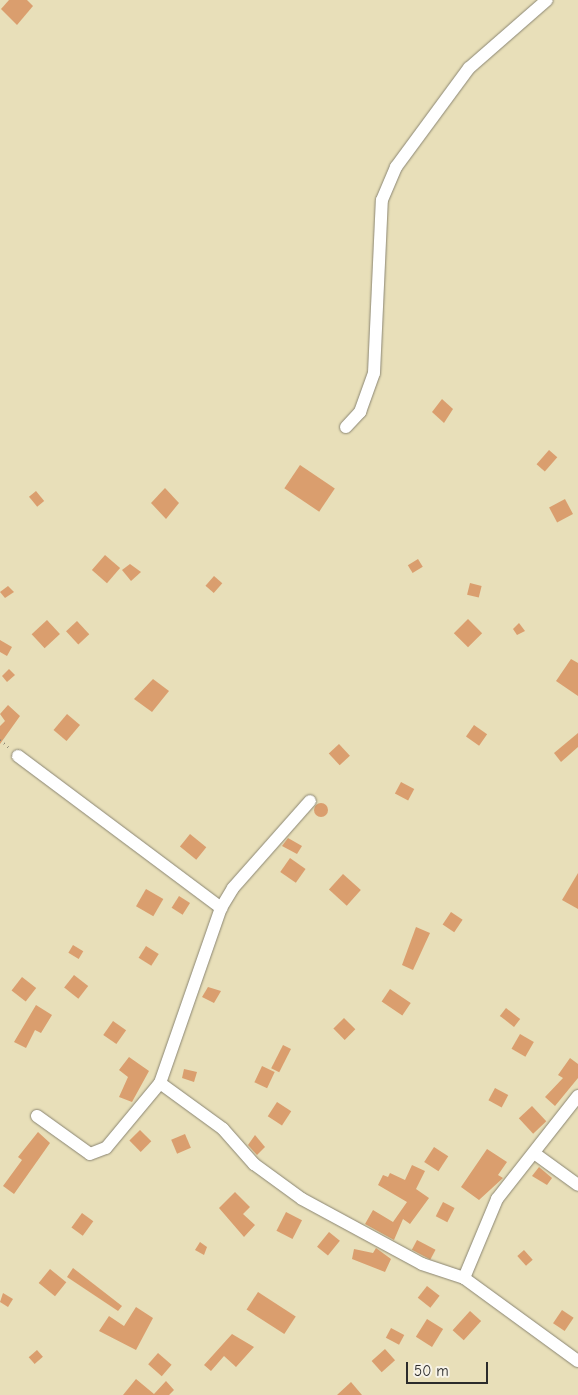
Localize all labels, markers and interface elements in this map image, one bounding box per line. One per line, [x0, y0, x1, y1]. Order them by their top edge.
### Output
scale bar [408, 1352, 490, 1384]
text: 50 m [414, 1362, 449, 1380]

